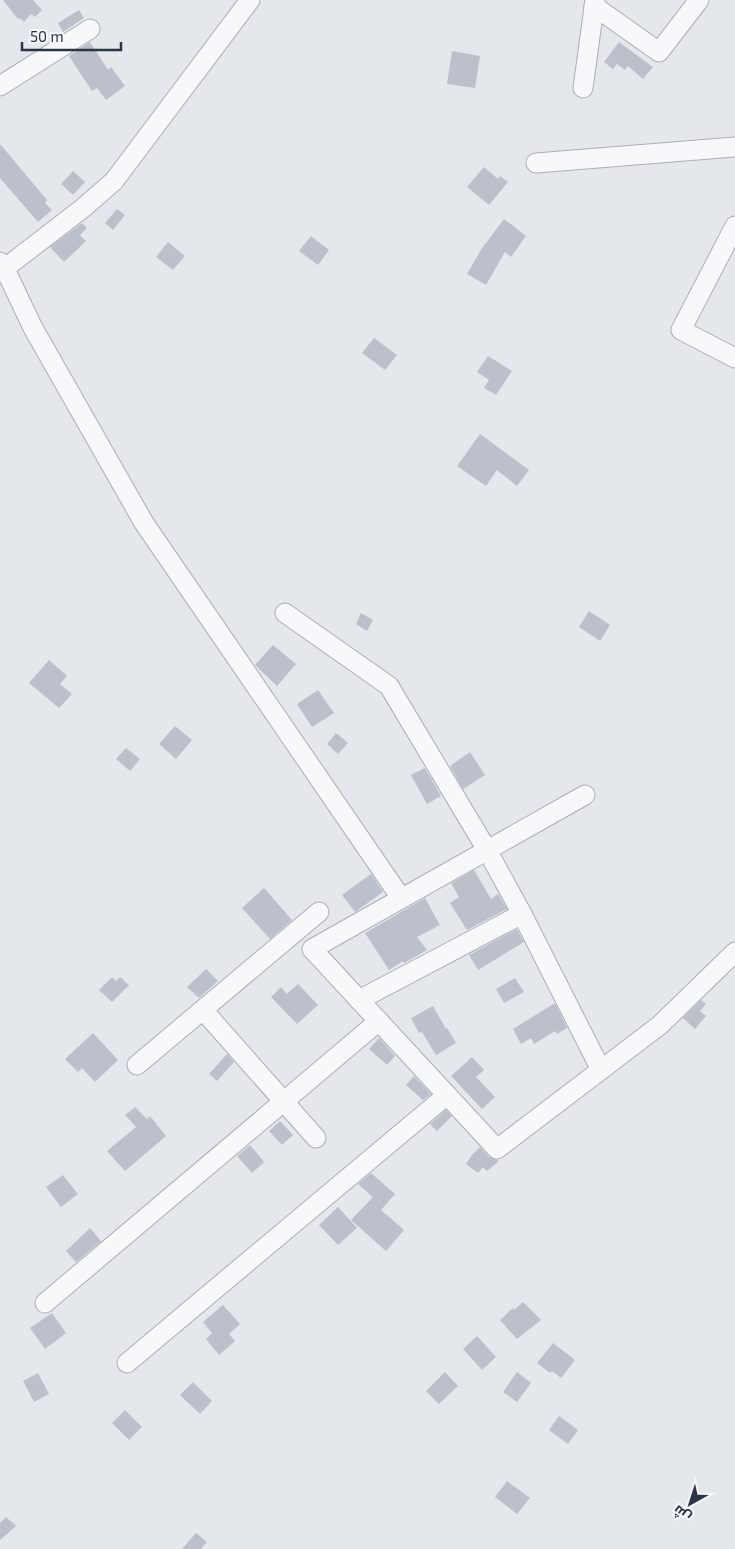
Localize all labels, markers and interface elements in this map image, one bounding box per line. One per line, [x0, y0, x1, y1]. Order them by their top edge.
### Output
scale bar [22, 20, 121, 52]
text: 50 m [30, 27, 64, 45]
north arrow [665, 1479, 715, 1529]
text: ش [669, 1501, 694, 1527]

